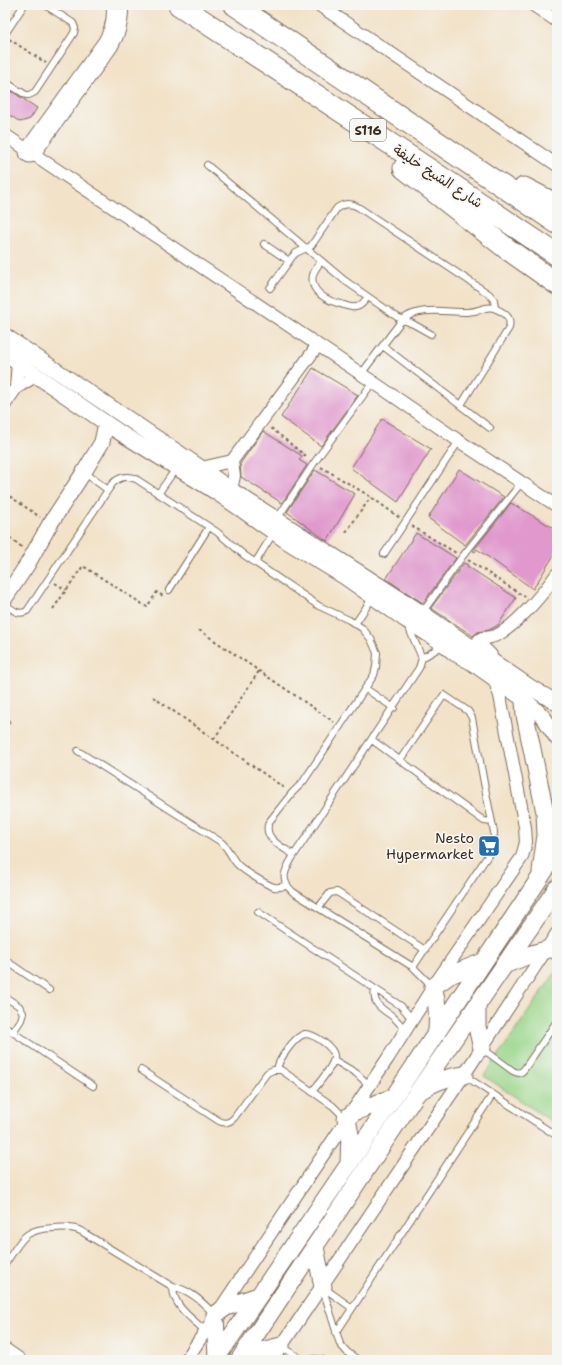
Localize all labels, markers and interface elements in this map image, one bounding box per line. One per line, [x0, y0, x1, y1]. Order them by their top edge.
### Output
road number: S116 [350, 119, 386, 141]
street label: شارع الشيخ خليفة [389, 140, 486, 213]
place label: Nesto Hypermarket [386, 829, 474, 863]
supermarket icon: Nesto Hypermarket [476, 833, 502, 859]

